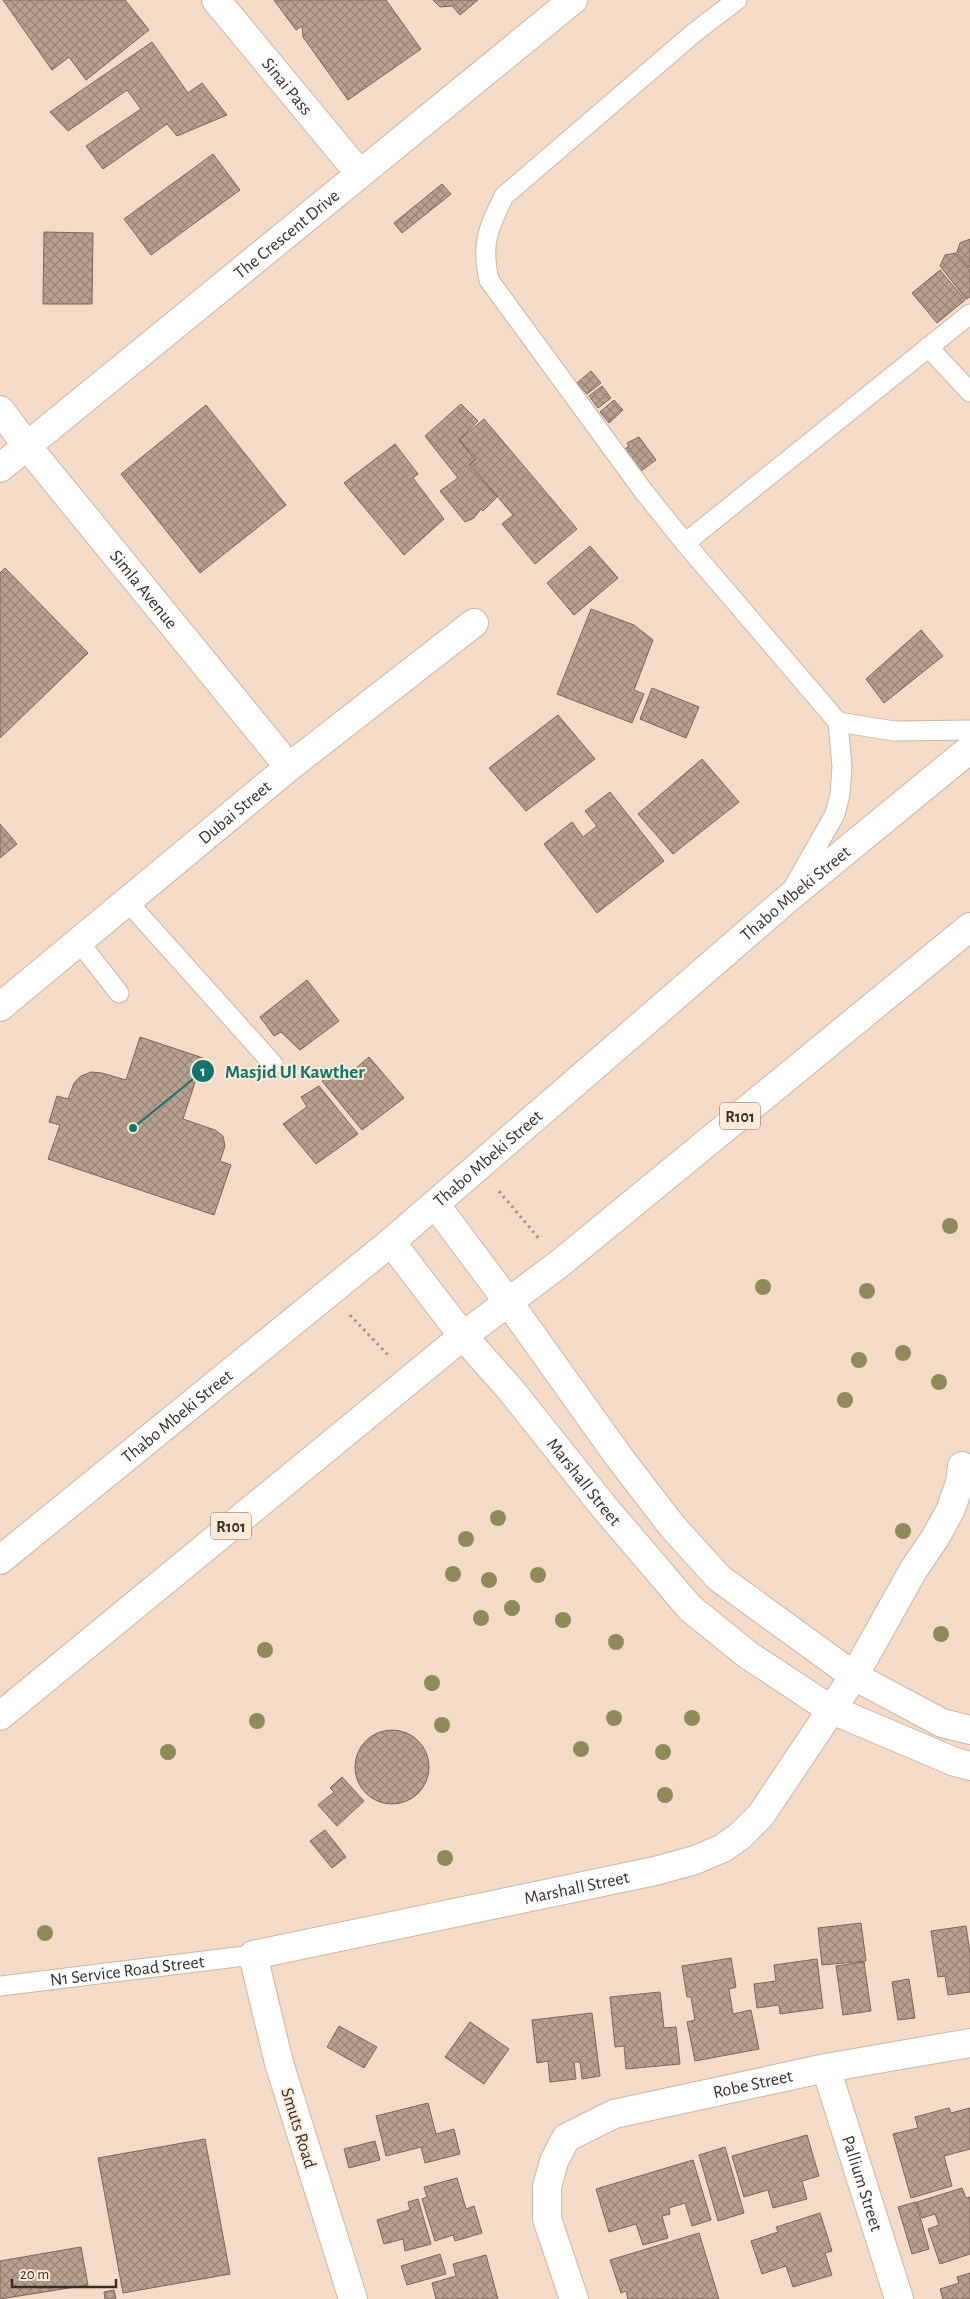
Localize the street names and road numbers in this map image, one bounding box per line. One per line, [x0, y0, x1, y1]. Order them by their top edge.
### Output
street label: Sinai Pass [258, 55, 315, 119]
street label: The Crescent Drive [231, 187, 343, 283]
street label: Simla Avenue [106, 547, 180, 633]
street label: Dubai Street [196, 778, 275, 848]
street label: Thabo Mbeki Street [738, 843, 854, 945]
road number: R101 [720, 1102, 760, 1130]
street label: Thabo Mbeki Street [431, 1107, 546, 1211]
street label: Thabo Mbeki Street [119, 1366, 237, 1467]
street label: Marshall Street [543, 1435, 624, 1530]
road number: R101 [211, 1512, 251, 1540]
street label: Marshall Street [523, 1869, 631, 1908]
street label: N1 Service Road Street [49, 1953, 206, 1990]
street label: Robe Street [711, 2067, 795, 2102]
street label: Smuts Road [277, 2086, 319, 2171]
street label: Pallium Street [838, 2134, 885, 2234]

